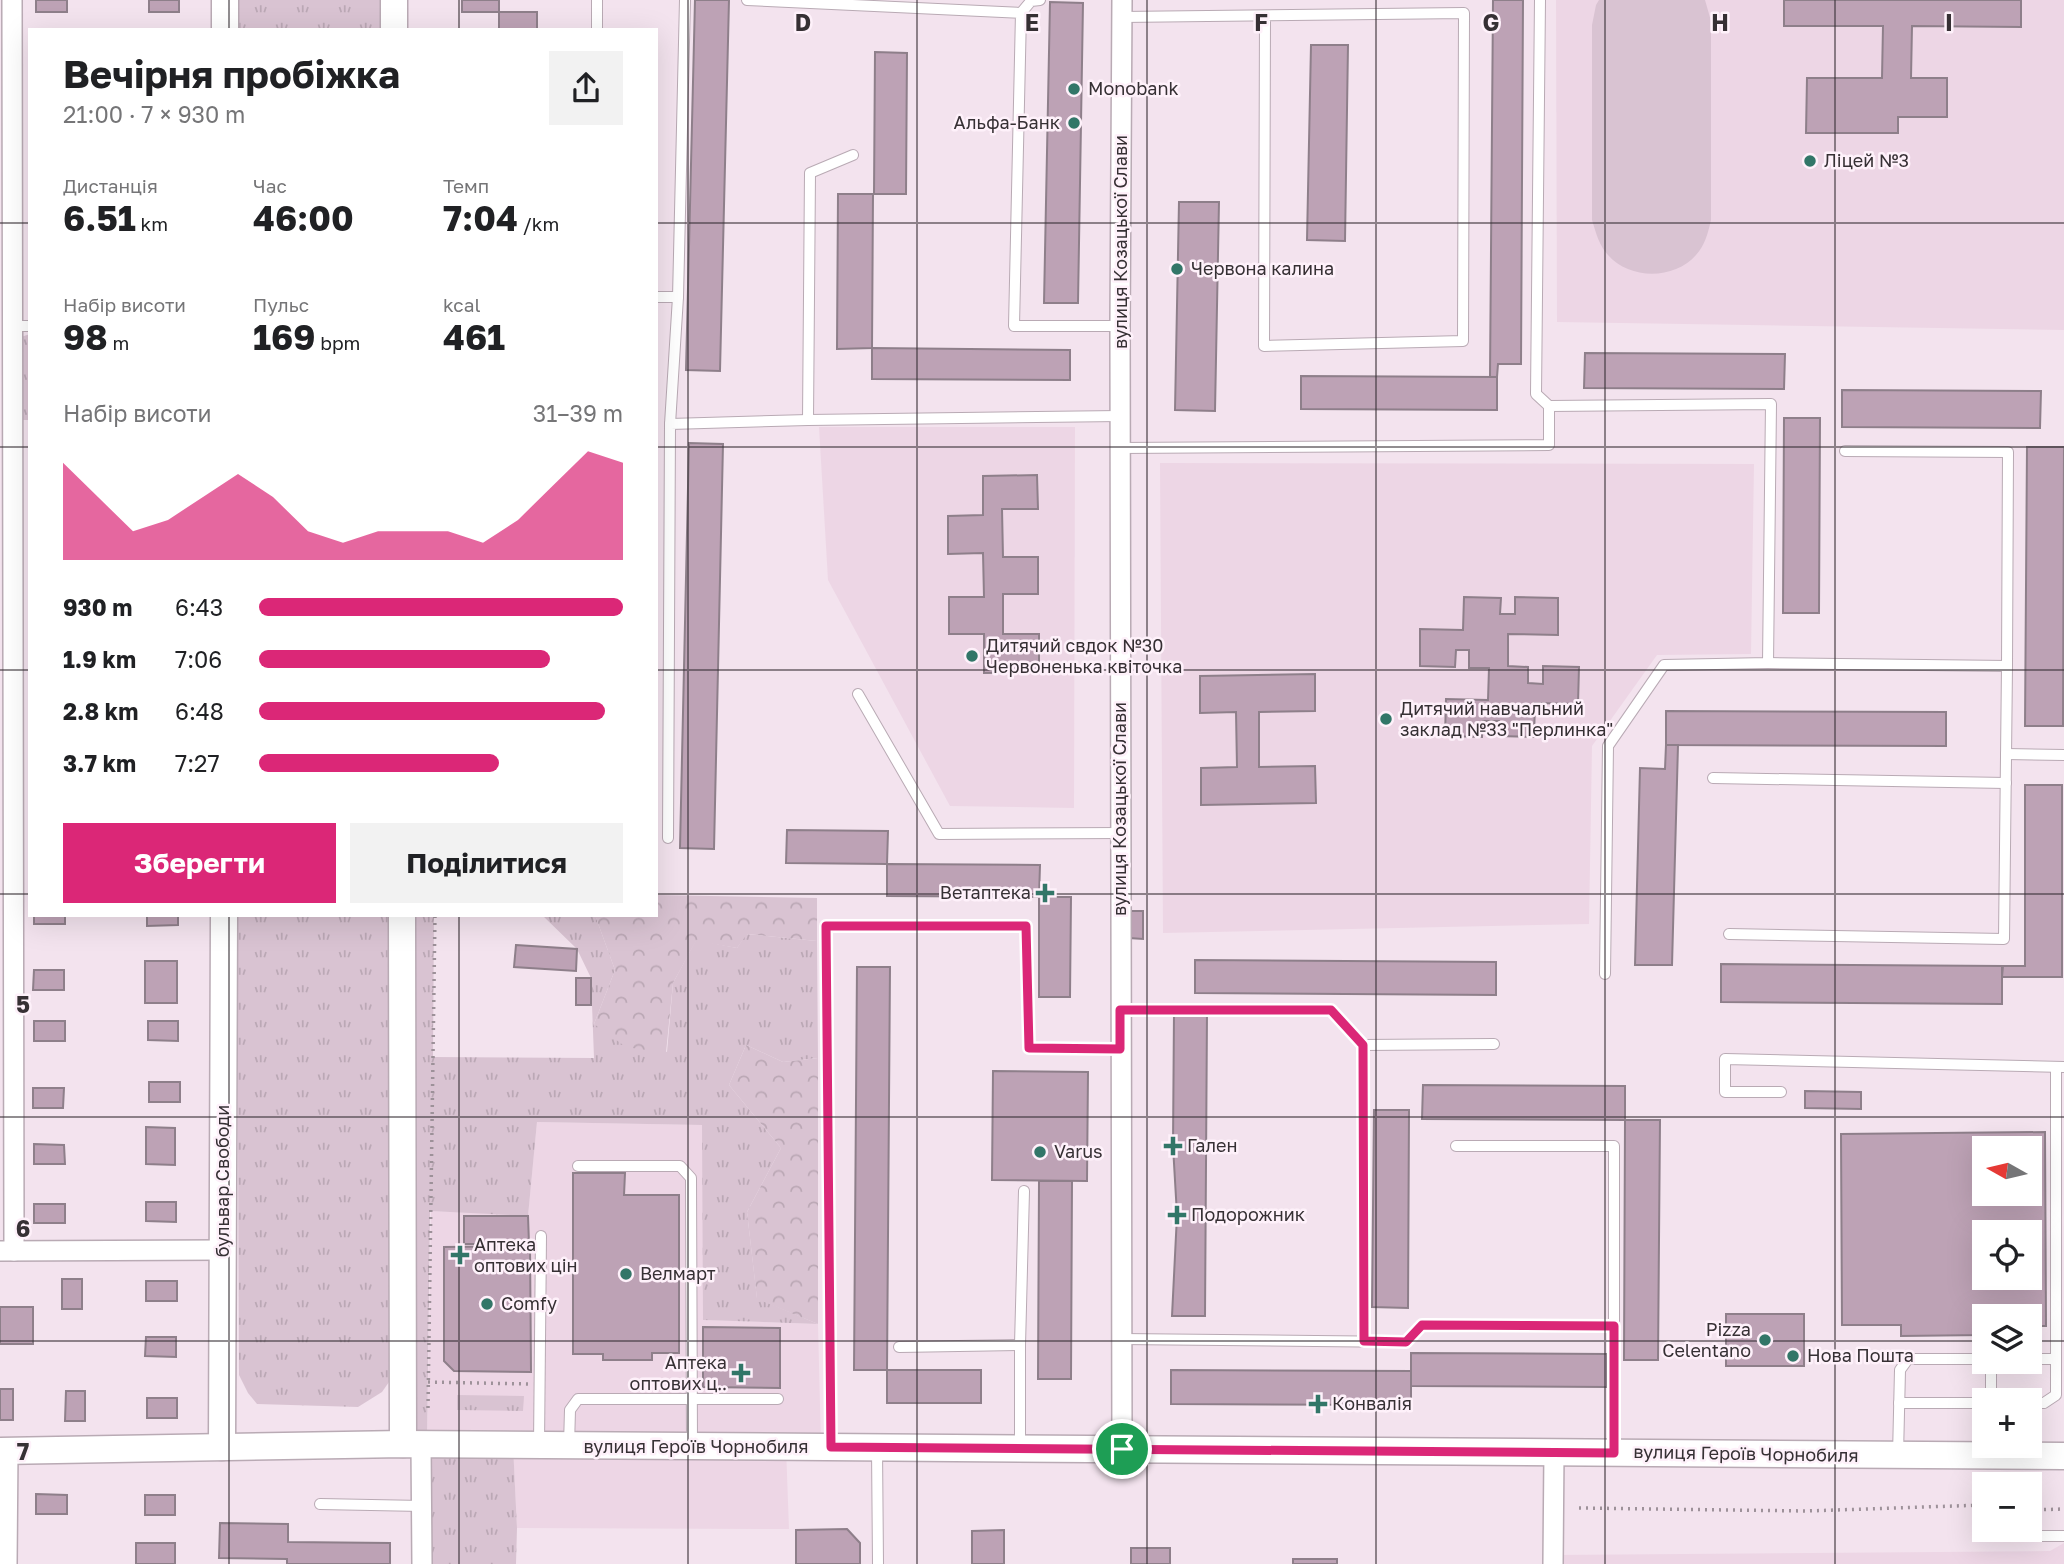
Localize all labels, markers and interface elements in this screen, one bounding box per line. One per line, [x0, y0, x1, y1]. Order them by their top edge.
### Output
text: D [795, 8, 811, 36]
text: E [1025, 8, 1039, 36]
text: F [1254, 8, 1268, 36]
text: G [1483, 8, 1499, 36]
text: H [1711, 8, 1729, 36]
text: I [1945, 8, 1953, 36]
text: Вечірня пробіжка [63, 51, 400, 96]
button: share [549, 51, 623, 125]
place label: Monobank [1088, 77, 1179, 99]
marker: Monobank [1066, 81, 1082, 97]
text: 21:00 · 7 × 930 m [63, 100, 245, 128]
place label: Альфа-Банк [954, 111, 1060, 133]
marker: Альфа-Банк [1066, 115, 1082, 131]
street label: вулиця Козацької Слави [1109, 135, 1131, 349]
place label: Ліцей №3 [1824, 149, 1909, 171]
marker: Ліцей №3 [1802, 153, 1818, 169]
text: Дистанція [63, 174, 158, 197]
text: Час [253, 174, 287, 197]
text: Темп [443, 174, 489, 197]
text: 6.51 [63, 197, 136, 239]
text: 46:00 [253, 197, 354, 239]
text: 7:04 [443, 197, 518, 239]
text: km [136, 212, 168, 235]
text: /km [518, 212, 559, 235]
place label: Червона калина [1191, 257, 1334, 279]
marker: Червона калина [1169, 261, 1185, 277]
text: Набір висоти [63, 293, 186, 316]
text: Пульс [253, 293, 309, 316]
text: kcal [443, 293, 481, 316]
text: 98 [63, 316, 108, 358]
text: 169 [253, 316, 315, 358]
text: 461 [443, 316, 505, 358]
text: m [108, 331, 129, 354]
text: bpm [315, 331, 360, 354]
text: Набір висоти [63, 399, 212, 427]
text: 31–39 m [533, 399, 623, 427]
text: 930 m [63, 593, 132, 621]
text: 6:43 [175, 593, 223, 621]
place label: Дитячий свдок №30 Червоненька квіточка [986, 634, 1182, 677]
text: 1.9 km [63, 645, 136, 673]
text: 7:06 [175, 645, 222, 673]
marker: Дитячий свдок №30 Червоненька квіточка [964, 648, 980, 664]
text: 2.8 km [63, 697, 138, 725]
text: 6:48 [175, 697, 224, 725]
place label: Дитячий навчальний заклад №33 "Перлинка" [1400, 697, 1613, 740]
street label: вулиця Козацької Слави [1108, 702, 1130, 916]
marker: Дитячий навчальний заклад №33 "Перлинка" [1378, 711, 1394, 727]
text: 3.7 km [63, 749, 136, 777]
text: 7:27 [175, 749, 220, 777]
button: Зберегти [63, 823, 336, 903]
button: Поділитися [350, 823, 623, 903]
place label: Ветаптека [940, 881, 1031, 903]
marker: Ветаптека [1037, 885, 1053, 901]
text: 5 [16, 990, 30, 1018]
street label: бульвар Свободи [211, 1105, 233, 1257]
place label: Гален [1187, 1134, 1237, 1156]
north arrow [1972, 1136, 2042, 1206]
map controls [1972, 1136, 2042, 1542]
marker: Гален [1165, 1138, 1181, 1154]
place label: Varus [1054, 1140, 1103, 1162]
marker: Varus [1032, 1144, 1048, 1160]
place label: Подорожник [1191, 1203, 1305, 1225]
marker: Подорожник [1169, 1207, 1185, 1223]
text: 6 [16, 1214, 30, 1242]
button: locate [1972, 1220, 2042, 1290]
place label: Аптека оптових цін [474, 1233, 578, 1276]
marker: Аптека оптових цін [452, 1247, 468, 1263]
place label: Велмарт [640, 1262, 716, 1284]
marker: Велмарт [618, 1266, 634, 1282]
place label: Comfy [501, 1292, 557, 1314]
marker: Comfy [479, 1296, 495, 1312]
button: layers [1972, 1304, 2042, 1374]
place label: Pizza Celentano [1662, 1318, 1751, 1361]
marker: Pizza Celentano [1757, 1332, 1773, 1348]
place label: Нова Пошта [1807, 1344, 1914, 1366]
marker: Нова Пошта [1785, 1348, 1801, 1364]
place label: Аптека оптових ц‥ [630, 1351, 727, 1394]
marker: Аптека оптових ц‥ [733, 1365, 749, 1381]
button: + [1972, 1388, 2042, 1458]
place label: Конвалія [1332, 1392, 1412, 1414]
marker: Конвалія [1310, 1396, 1326, 1412]
pin [1092, 1419, 1152, 1479]
icon: arrive [1103, 1430, 1141, 1468]
street label: вулиця Героїв Чорнобиля [583, 1435, 809, 1457]
text: 7 [17, 1437, 29, 1465]
street label: вулиця Героїв Чорнобиля [1633, 1440, 1859, 1466]
button: − [1972, 1472, 2042, 1542]

